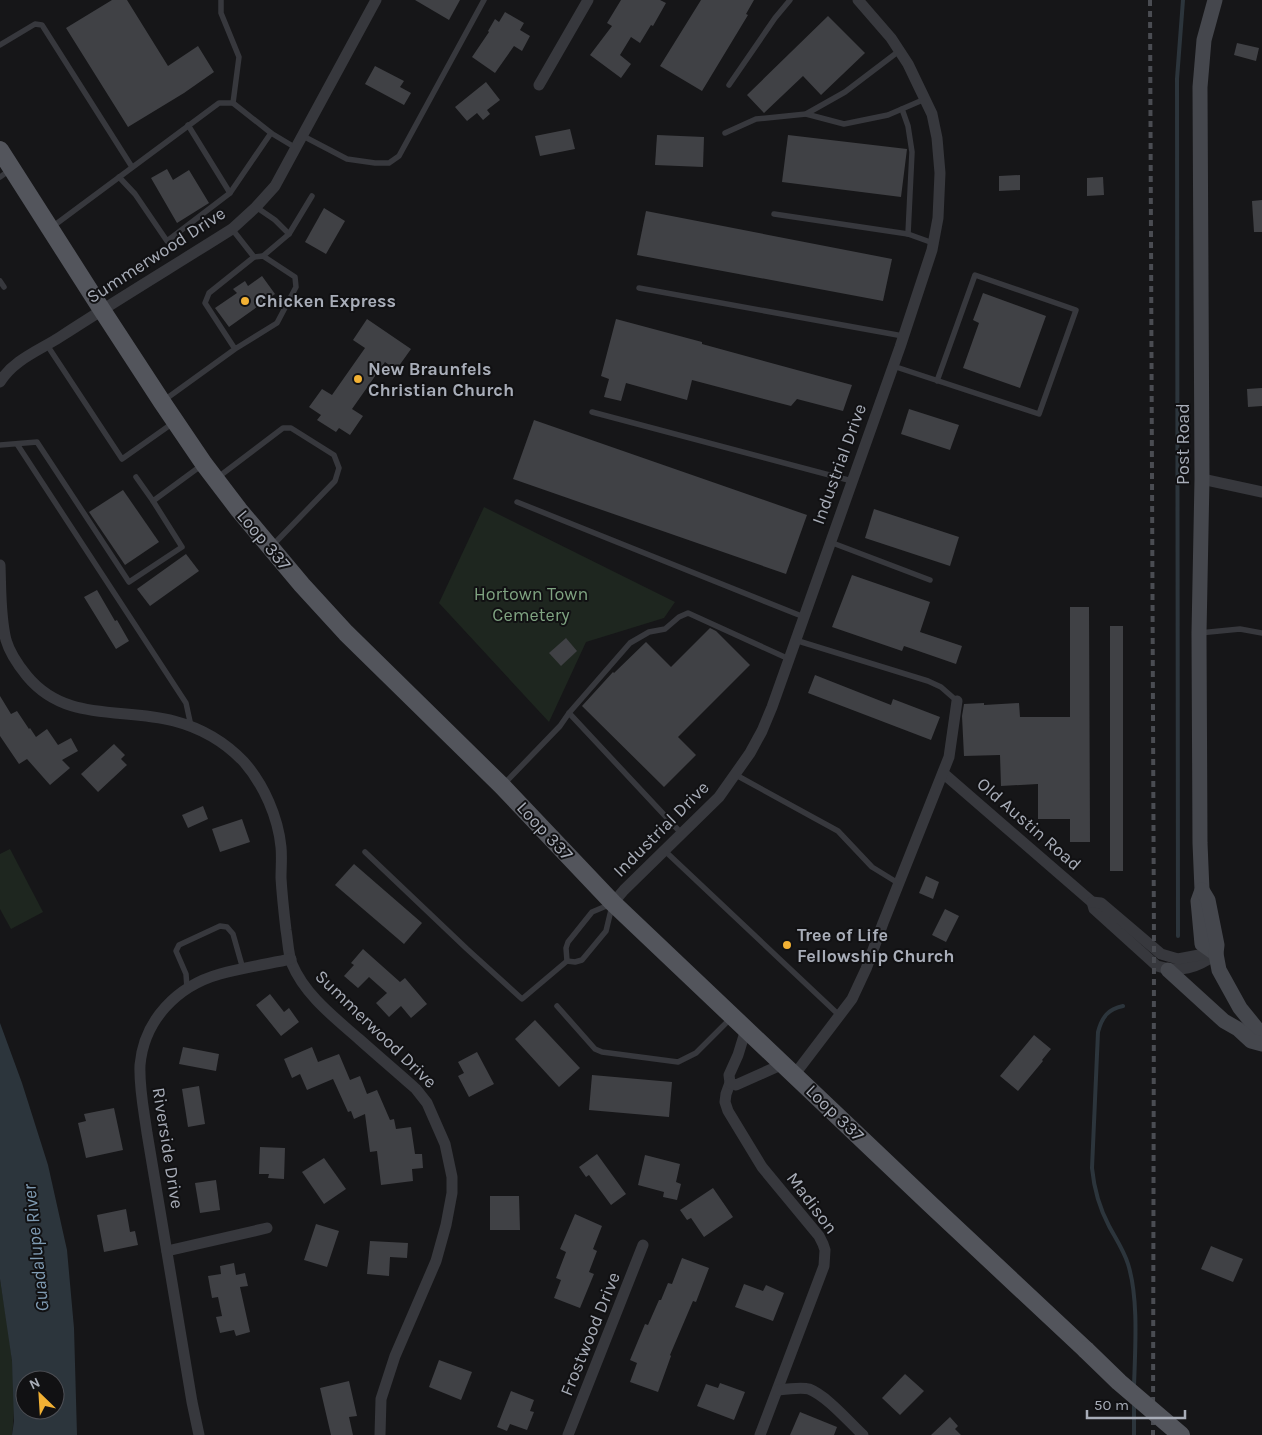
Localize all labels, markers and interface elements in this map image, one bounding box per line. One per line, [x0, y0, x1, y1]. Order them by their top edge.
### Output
street label: Summerwood Drive [83, 202, 229, 308]
place label: Chicken Express [255, 290, 396, 312]
marker: Chicken Express [239, 295, 251, 307]
place label: New Braunfels Christian Church [368, 358, 514, 401]
marker: New Braunfels Christian Church [352, 373, 364, 385]
street label: Industrial Drive [807, 401, 871, 527]
street label: Post Road [1172, 403, 1194, 485]
street label: Loop 337 [232, 505, 296, 575]
park label: Hortown Town Cemetery [474, 583, 588, 626]
street label: Old Austin Road [972, 773, 1086, 875]
street label: Industrial Drive [608, 776, 714, 882]
street label: Loop 337 [512, 797, 578, 865]
place label: Tree of Life Fellowship Church [797, 924, 954, 967]
marker: Tree of Life Fellowship Church [781, 939, 793, 951]
street label: Summerwood Drive [310, 965, 442, 1093]
street label: Loop 337 [801, 1080, 869, 1147]
street label: Riverside Drive [148, 1086, 188, 1210]
street label: Madison [782, 1168, 842, 1238]
water label: Guadalupe River [18, 1181, 54, 1313]
street label: Frostwood Drive [555, 1269, 625, 1399]
north arrow [15, 1370, 65, 1420]
text: N [27, 1374, 43, 1393]
scale bar [1087, 1388, 1184, 1420]
text: 50 m [1094, 1396, 1129, 1414]

